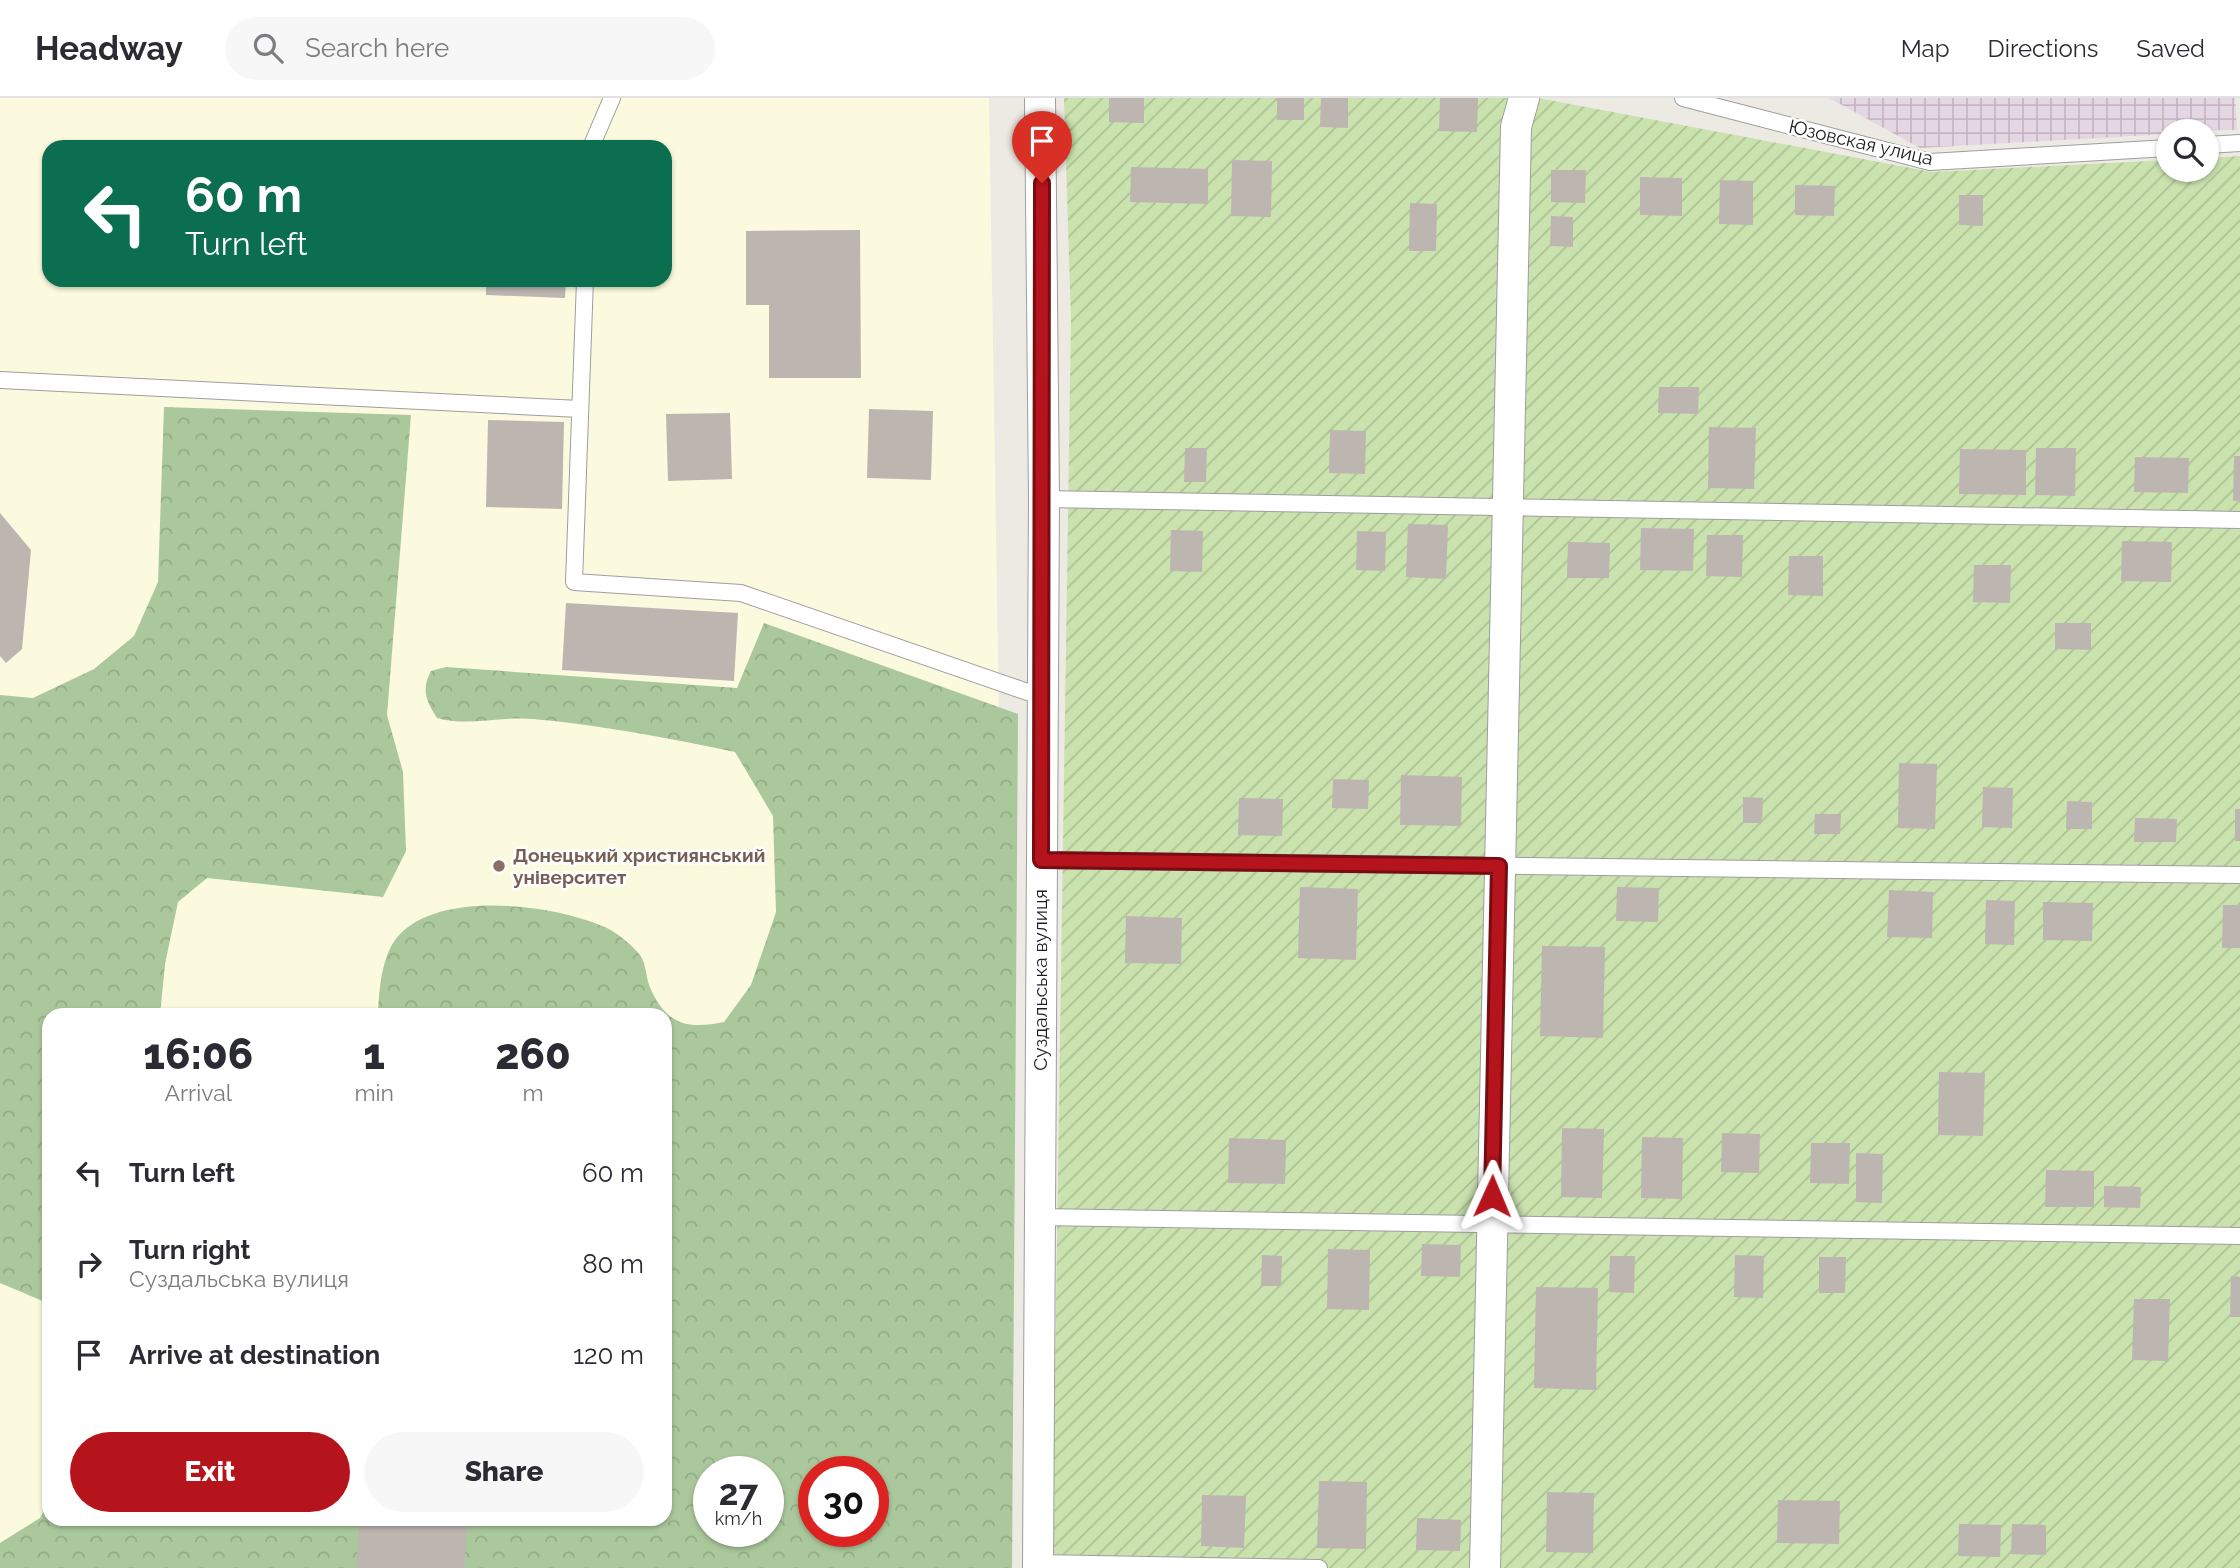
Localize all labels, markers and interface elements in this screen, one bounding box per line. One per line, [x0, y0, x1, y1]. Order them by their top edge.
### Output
search box [225, 17, 715, 80]
text: Headway [35, 29, 183, 68]
icon: search [249, 29, 287, 67]
text: Search here [305, 33, 449, 63]
text: Map [1901, 34, 1950, 63]
text: Directions [1988, 34, 2098, 63]
text: Saved [2136, 34, 2205, 63]
pin [1012, 111, 1072, 183]
street label: Юзовская улица [1787, 115, 1935, 169]
map controls [2156, 119, 2219, 182]
button: search [2156, 119, 2219, 182]
icon: arrive [1023, 122, 1061, 160]
text: 60 m [185, 166, 302, 223]
icon: left [70, 168, 161, 259]
text: Turn left [185, 225, 307, 262]
place label: Донецький християнський університет [513, 844, 765, 888]
marker: Донецький християнський університет [491, 858, 507, 874]
street label: Суздальська вулиця [1029, 889, 1051, 1071]
text: 16:06 [143, 1030, 253, 1079]
text: 1 [363, 1030, 385, 1079]
text: 260 [495, 1030, 571, 1079]
text: Arrival [164, 1079, 232, 1106]
text: min [354, 1079, 394, 1106]
text: m [522, 1079, 544, 1106]
icon: left [70, 1154, 108, 1192]
text: Turn left [129, 1158, 235, 1188]
text: 60 m [582, 1158, 644, 1188]
position arrow [1455, 1159, 1529, 1233]
text: Turn right [129, 1235, 250, 1265]
icon: right [70, 1245, 108, 1283]
text: 80 m [582, 1249, 644, 1279]
text: Суздальська вулиця [129, 1265, 349, 1292]
icon: arrive [70, 1336, 108, 1374]
text: Arrive at destination [129, 1340, 380, 1370]
text: 120 m [573, 1340, 644, 1370]
button: Exit [70, 1432, 350, 1512]
button: Share [364, 1432, 644, 1512]
speed limit sign: 30 [798, 1456, 889, 1547]
text: 27 [719, 1472, 758, 1513]
text: km/h [715, 1508, 762, 1529]

